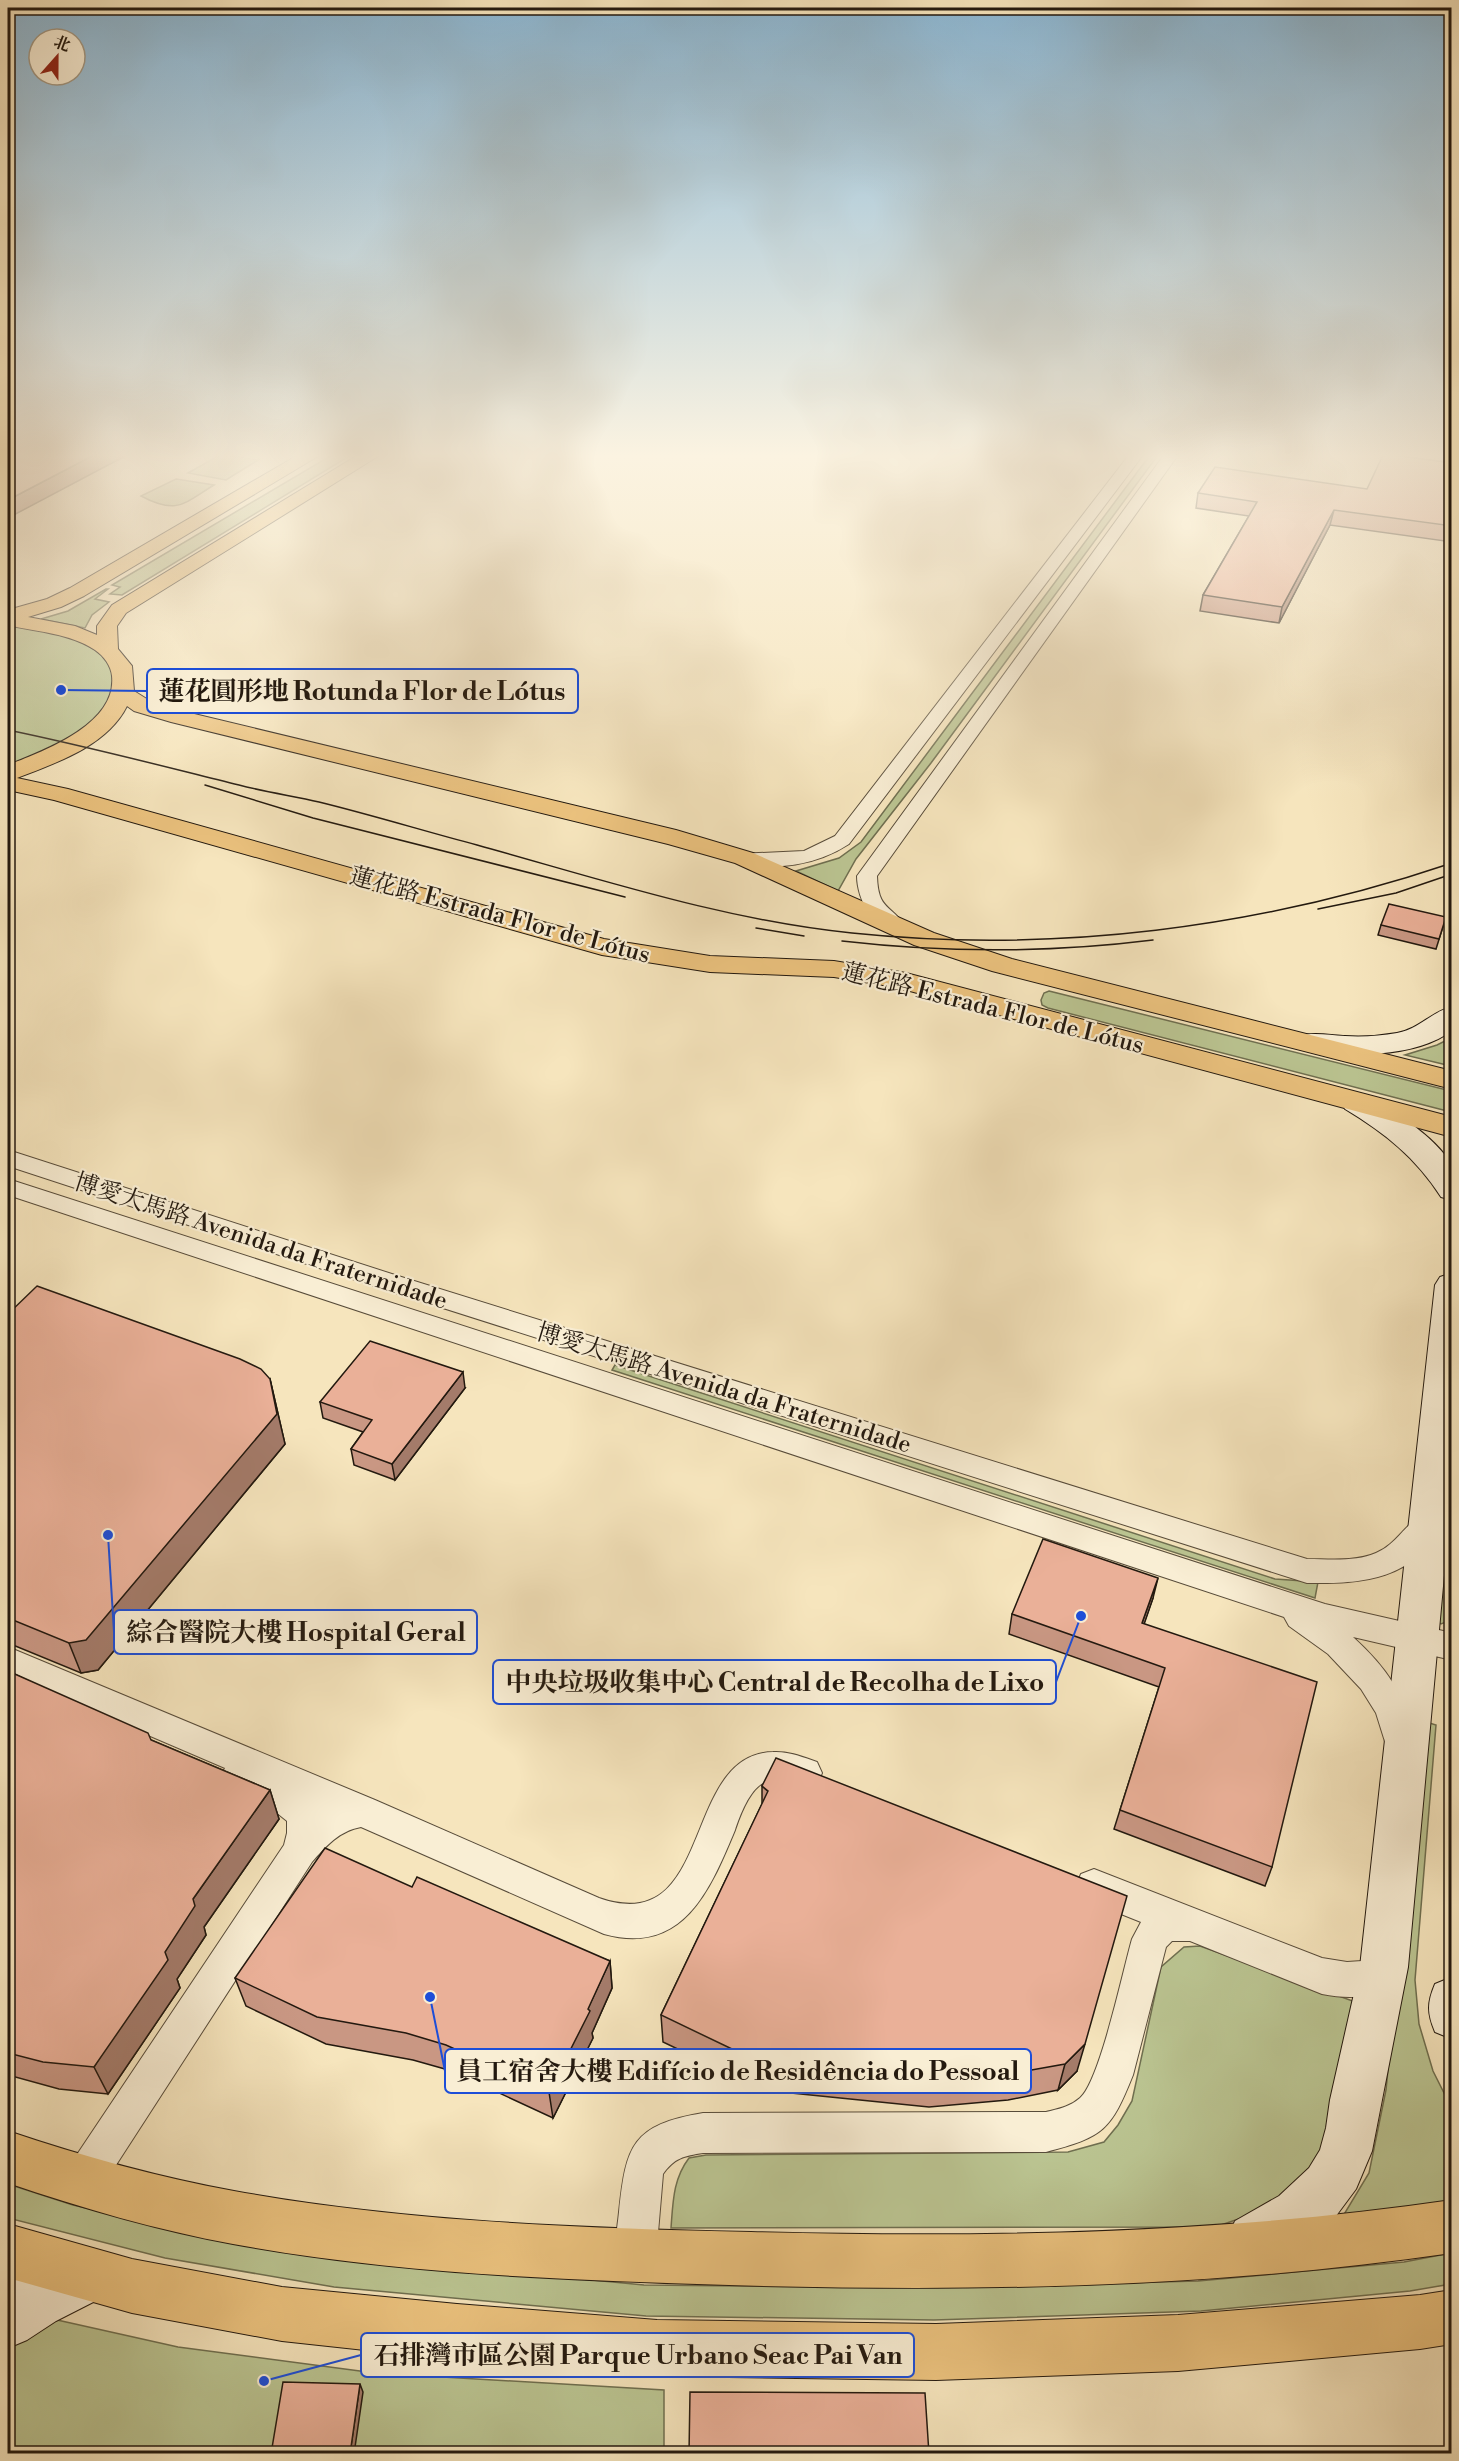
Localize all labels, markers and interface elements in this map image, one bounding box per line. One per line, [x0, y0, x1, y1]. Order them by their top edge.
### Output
north arrow [27, 27, 87, 87]
text: 北 [51, 32, 73, 56]
callout: 蓮花圓形地 Rotunda Flor de Lótus [147, 669, 578, 713]
text: 蓮花圓形地 Rotunda Flor de Lótus [158, 676, 566, 708]
street label: 蓮花路 Estrada Flor de Lótus [346, 861, 653, 971]
street label: 蓮花路 Estrada Flor de Lótus [839, 957, 1147, 1061]
street label: 博愛大馬路 Avenida da Fraternidade [70, 1167, 451, 1317]
street label: 博愛大馬路 Avenida da Fraternidade [533, 1318, 915, 1460]
callout: 綜合醫院大樓 Hospital Geral [114, 1610, 477, 1654]
text: 綜合醫院大樓 Hospital Geral [126, 1617, 466, 1649]
callout: 中央垃圾收集中心 Central de Recolha de Lixo [493, 1660, 1056, 1704]
text: 中央垃圾收集中心 Central de Recolha de Lixo [506, 1667, 1044, 1699]
callout: 員工宿舍大樓 Edifício de Residência do Pessoal [445, 2049, 1031, 2093]
text: 員工宿舍大樓 Edifício de Residência do Pessoal [457, 2056, 1020, 2088]
callout: 石排灣市區公園 Parque Urbano Seac Pai Van [361, 2333, 914, 2377]
text: 石排灣市區公園 Parque Urbano Seac Pai Van [374, 2340, 903, 2372]

